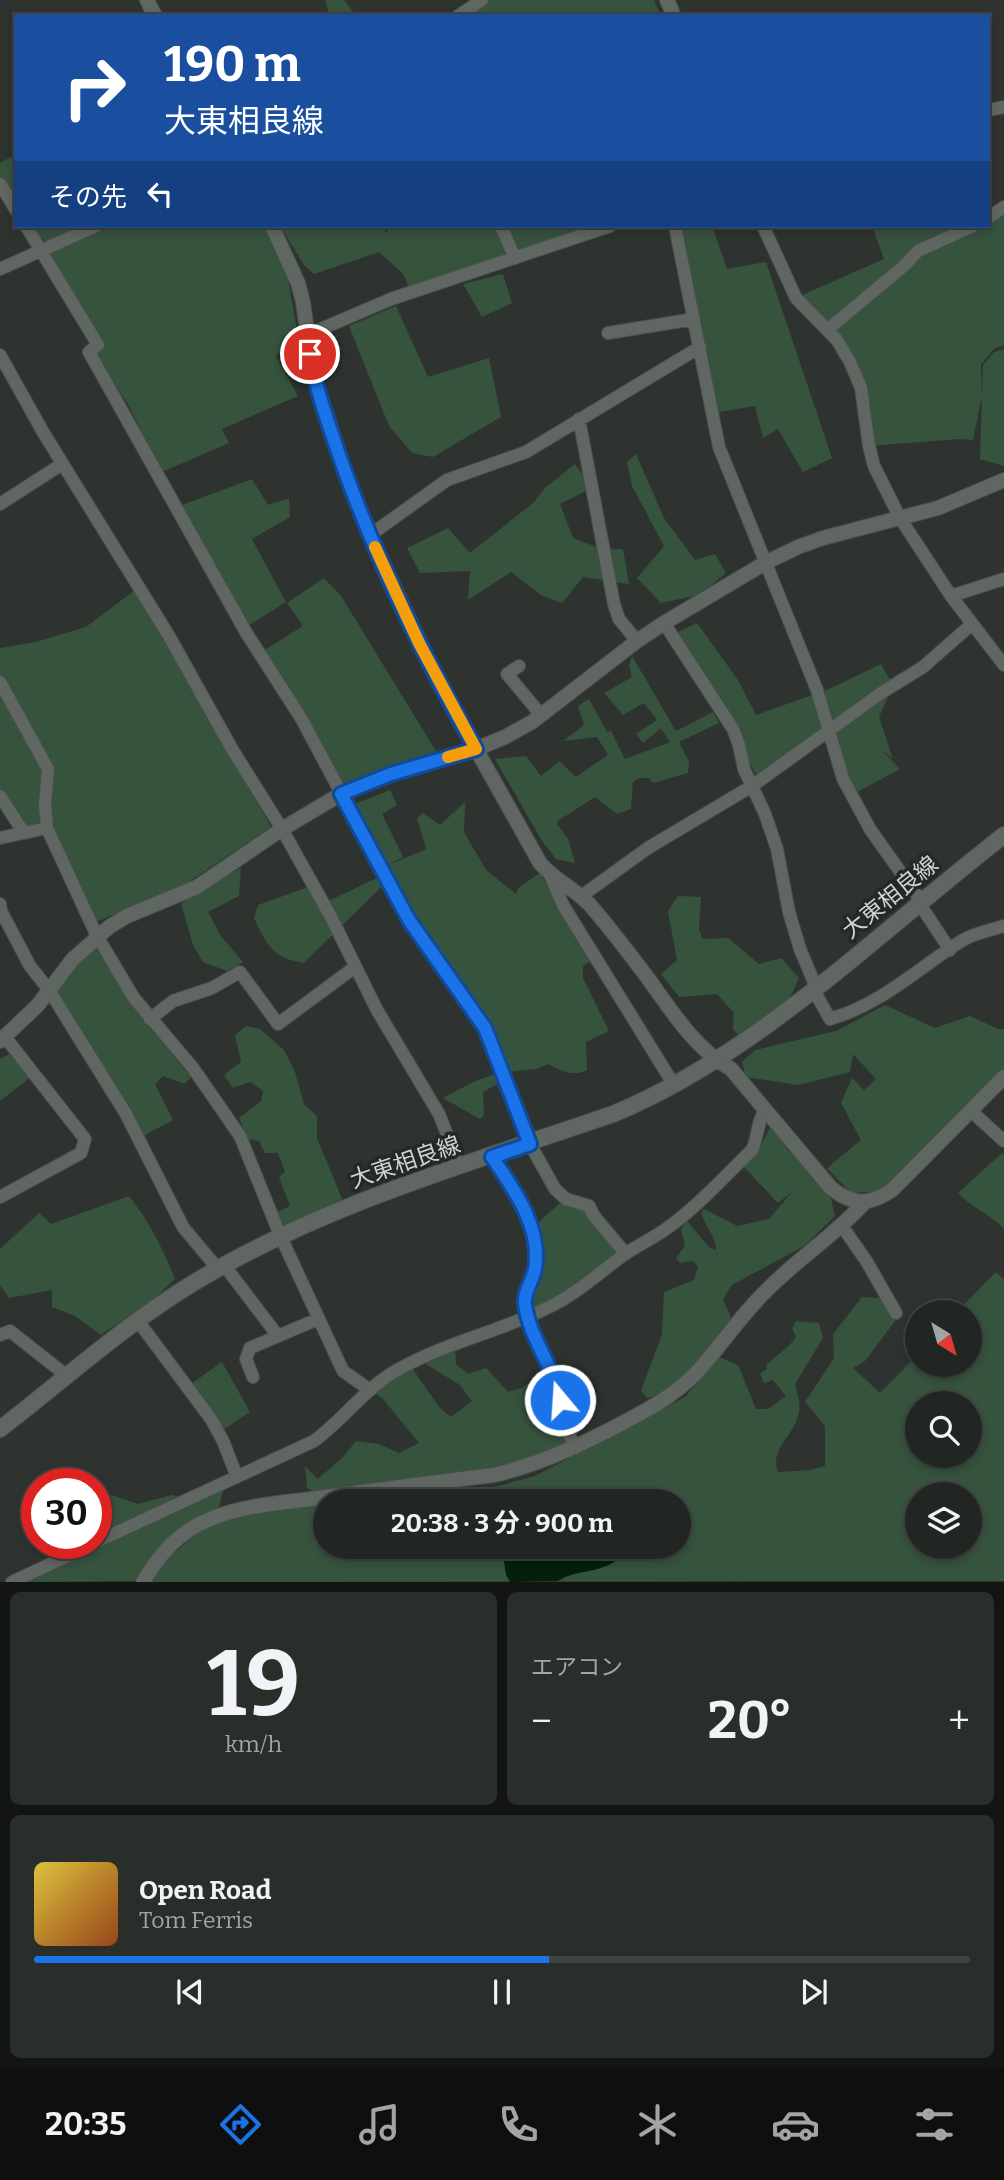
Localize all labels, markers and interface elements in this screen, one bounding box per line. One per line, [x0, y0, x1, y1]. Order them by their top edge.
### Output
text: 190 m [164, 35, 301, 94]
icon: right [49, 42, 140, 133]
text: 大東相良線 [164, 102, 324, 140]
icon: left [141, 175, 179, 213]
text: その先 [49, 182, 127, 213]
pin [280, 324, 340, 384]
icon: arrive [291, 335, 329, 373]
street label: 大東相良線 [837, 850, 943, 944]
street label: 大東相良線 [346, 1130, 464, 1194]
north arrow [905, 1300, 982, 1377]
map controls [905, 1300, 982, 1559]
position arrow [523, 1363, 597, 1437]
button: search [905, 1391, 982, 1468]
speed limit sign: 30 [21, 1468, 112, 1559]
button: layers [905, 1482, 982, 1559]
text: 20:38 · 3 分 · 900 m [391, 1508, 613, 1539]
text: 19 [207, 1630, 300, 1739]
text: エアコン [531, 1653, 623, 1681]
text: 20° [708, 1689, 792, 1752]
text: − [531, 1698, 552, 1744]
text: + [948, 1698, 970, 1744]
text: km/h [225, 1730, 282, 1758]
text: Open Road [139, 1875, 271, 1906]
text: Tom Ferris [139, 1906, 253, 1934]
icon: previous [171, 1973, 209, 2011]
icon: pause [483, 1973, 521, 2011]
icon: next [795, 1973, 833, 2011]
icon: directions [216, 2100, 265, 2149]
icon: music [355, 2100, 404, 2149]
icon: phone [494, 2100, 543, 2149]
icon: climate [633, 2100, 682, 2149]
icon: car [771, 2100, 820, 2149]
icon: filters [910, 2100, 959, 2149]
text: 20:35 [45, 2105, 127, 2143]

